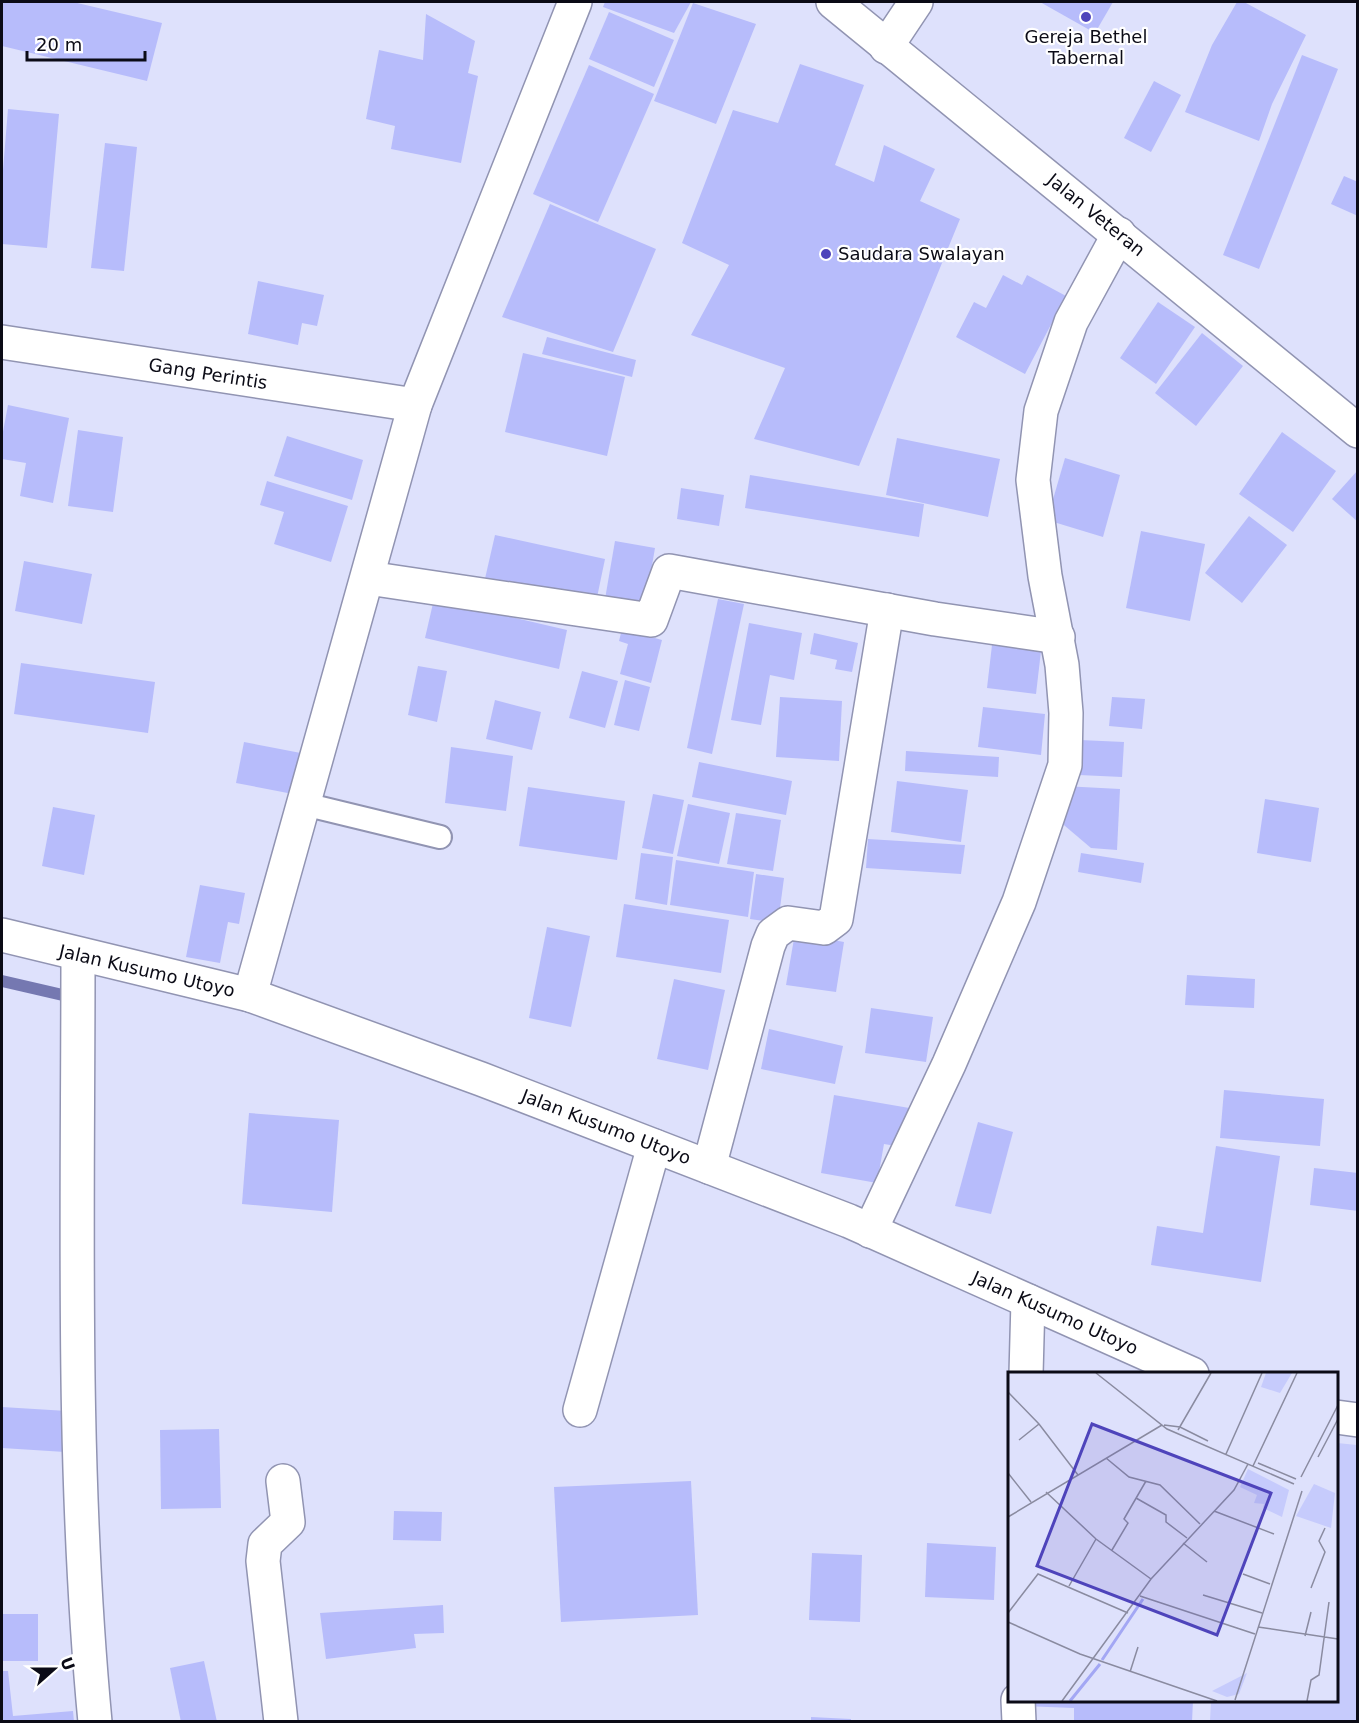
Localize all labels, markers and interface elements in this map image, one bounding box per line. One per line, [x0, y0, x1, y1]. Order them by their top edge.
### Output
marker: Gereja Bethel Tabernal [1079, 10, 1093, 24]
scale bar [27, 24, 146, 62]
place label: Gereja Bethel Tabernal [1025, 26, 1147, 68]
text: 20 m [36, 34, 82, 55]
street label: Jalan Veteran [1043, 168, 1149, 260]
place label: Saudara Swalayan [838, 243, 1005, 264]
marker: Saudara Swalayan [819, 247, 833, 261]
street label: Gang Perintis [147, 354, 269, 393]
street label: Jalan Kusumo Utoyo [56, 940, 237, 1001]
street label: Jalan Kusumo Utoyo [518, 1084, 694, 1169]
street label: Jalan Kusumo Utoyo [968, 1266, 1142, 1359]
inset map [1008, 1372, 1338, 1702]
north arrow [24, 1639, 84, 1699]
text: U [56, 1654, 79, 1673]

